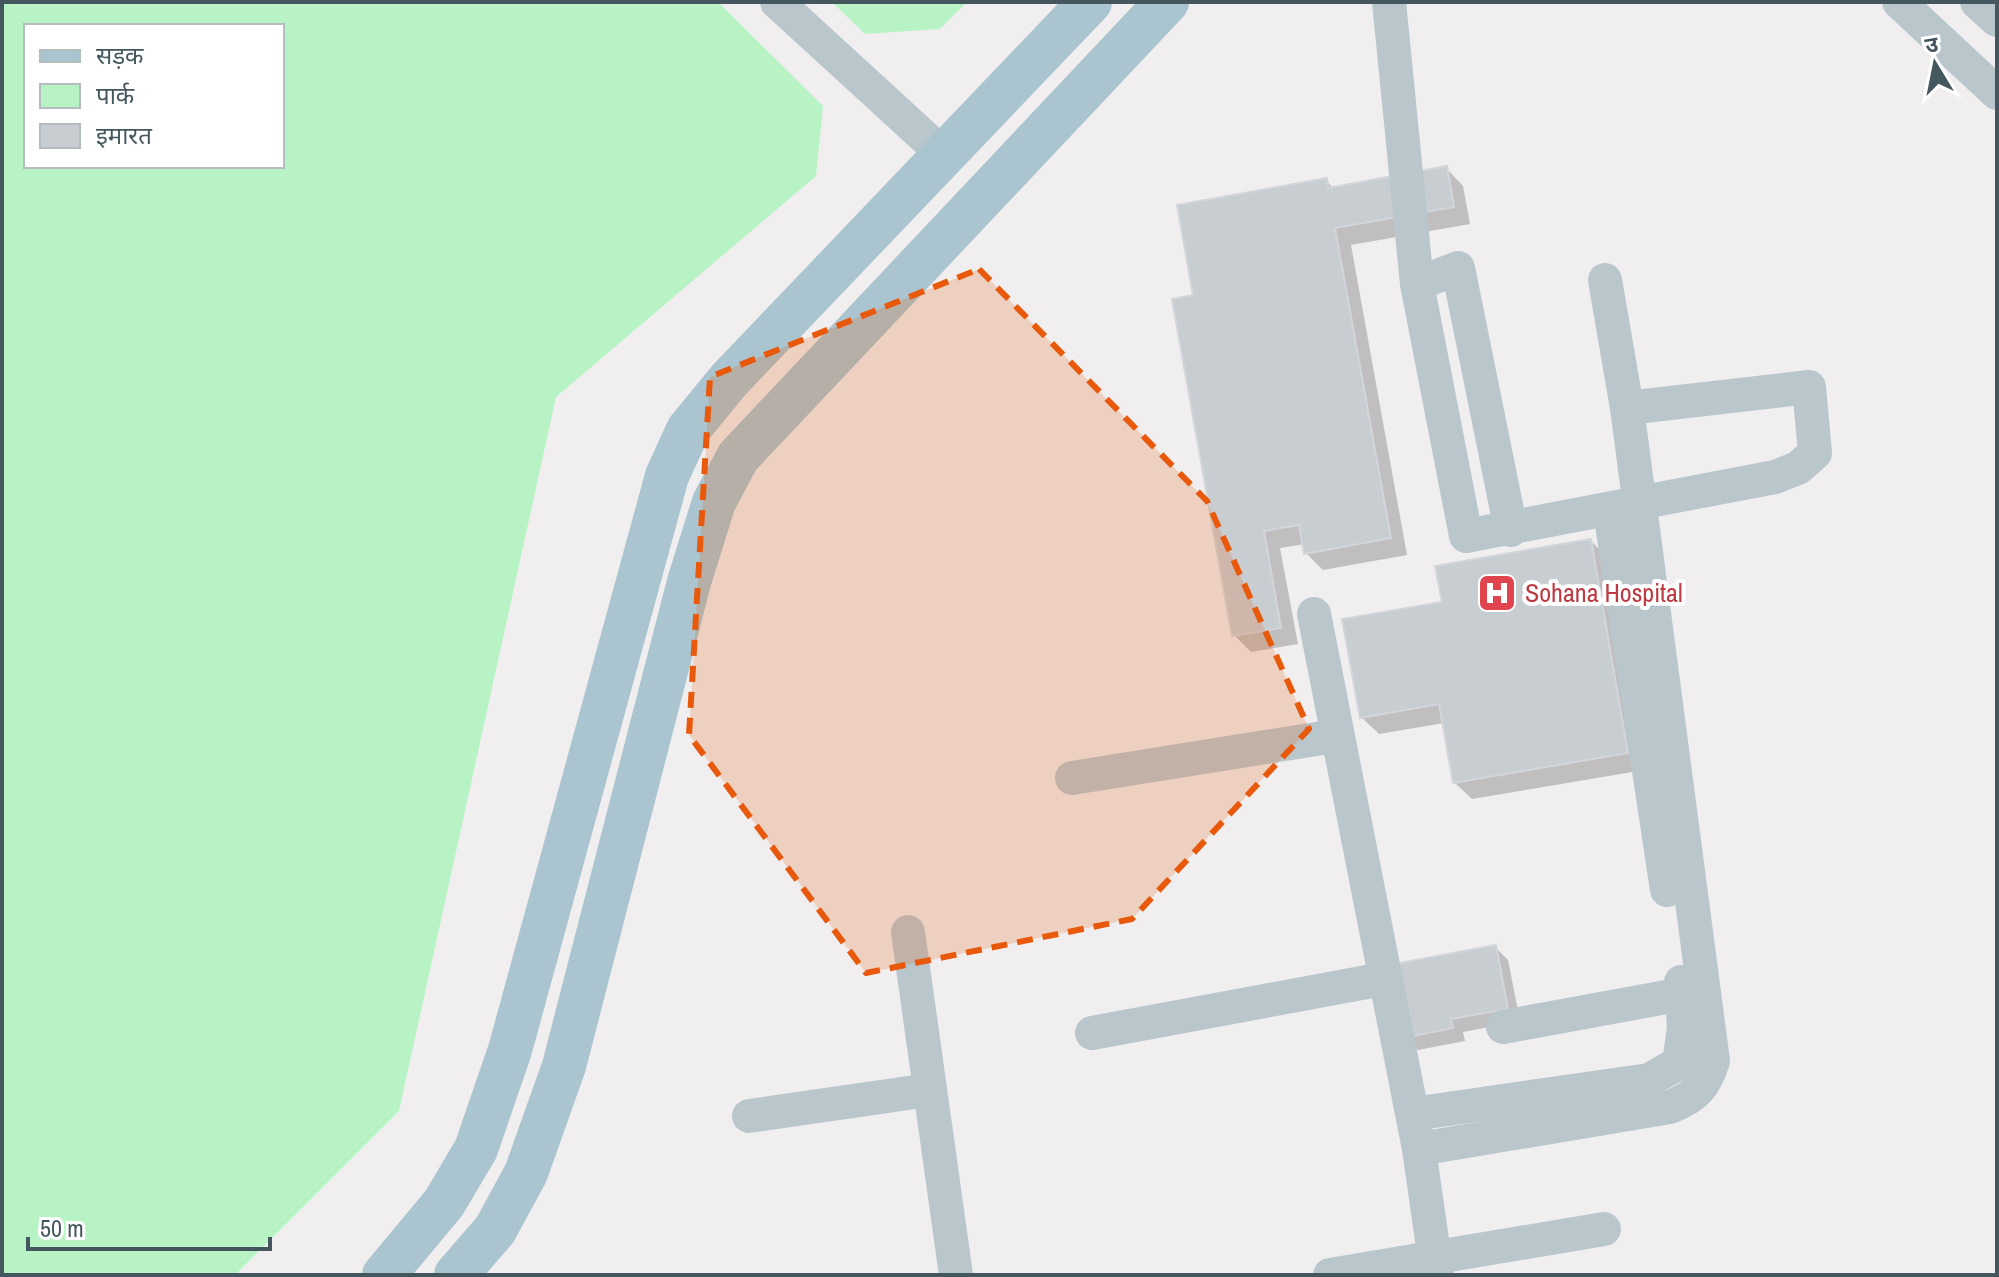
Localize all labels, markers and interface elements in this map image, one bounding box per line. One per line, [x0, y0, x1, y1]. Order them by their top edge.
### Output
legend [24, 24, 284, 168]
north arrow [1895, 24, 1975, 104]
text: उ [1923, 28, 1942, 60]
text: सड़क [96, 39, 144, 71]
text: पार्क [96, 79, 135, 111]
text: इमारत [96, 119, 153, 151]
hospital icon: Sohana Hospital [1476, 572, 1518, 614]
place label: Sohana Hospital [1525, 575, 1683, 610]
scale bar [28, 1201, 270, 1251]
text: 50 m [40, 1212, 84, 1244]

